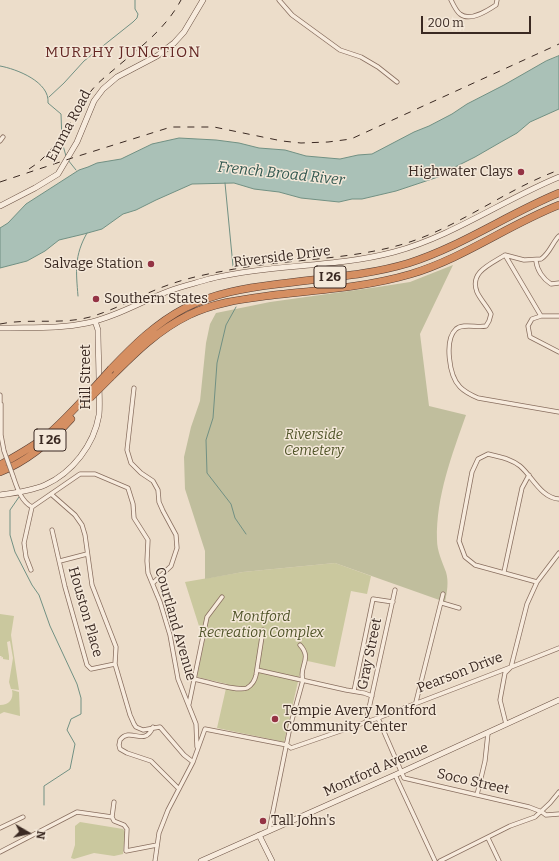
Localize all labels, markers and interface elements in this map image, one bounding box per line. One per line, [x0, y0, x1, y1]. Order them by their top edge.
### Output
scale bar [423, 8, 533, 34]
text: 200 m [428, 16, 464, 30]
district label: MURPHY JUNCTION [45, 44, 201, 62]
street label: Emma Road [43, 87, 95, 165]
water label: French Broad River [217, 158, 345, 190]
place label: Highwater Clays [408, 164, 513, 180]
marker: Highwater Clays [516, 167, 526, 177]
street label: Riverside Drive [232, 243, 332, 271]
place label: Salvage Station [44, 256, 143, 272]
marker: Salvage Station [146, 259, 156, 269]
road number: I 26 [314, 266, 346, 288]
place label: Southern States [104, 291, 208, 307]
marker: Southern States [91, 294, 101, 304]
street label: Hill Street [78, 344, 94, 410]
park label: Riverside Cemetery [284, 427, 344, 460]
road number: I 26 [34, 429, 66, 451]
street label: Houston Place [64, 565, 106, 659]
street label: Courtland Avenue [151, 565, 199, 683]
park label: Montford Recreation Complex [198, 609, 324, 642]
street label: Gray Street [354, 617, 386, 691]
street label: Pearson Drive [415, 649, 505, 697]
place label: Tempie Avery Montford Community Center [283, 703, 436, 736]
marker: Tempie Avery Montford Community Center [270, 714, 280, 724]
street label: Montford Avenue [321, 739, 431, 801]
street label: Soco Street [435, 766, 511, 798]
north arrow [8, 813, 48, 853]
place label: Tall John's [271, 813, 336, 829]
marker: Tall John's [258, 816, 268, 826]
text: N [33, 830, 47, 840]

